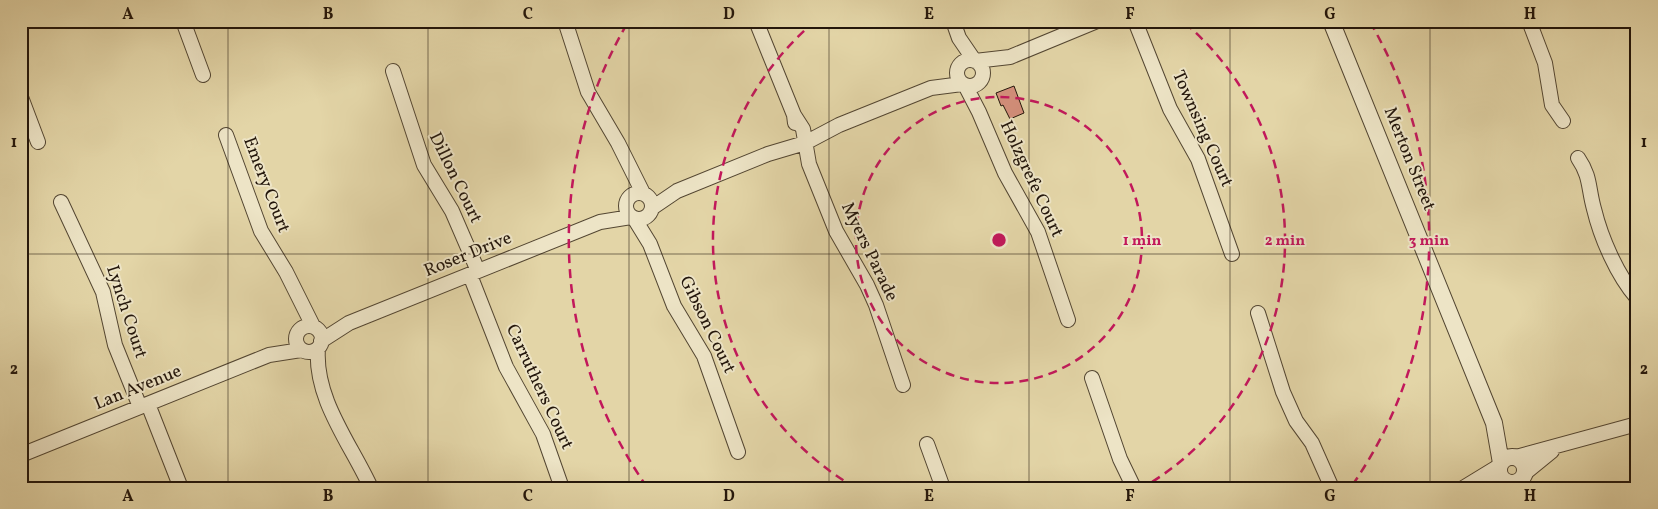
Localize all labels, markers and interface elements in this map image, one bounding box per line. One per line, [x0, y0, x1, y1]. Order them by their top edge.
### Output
text: A [122, 4, 134, 26]
text: B [323, 4, 334, 26]
text: C [523, 4, 533, 26]
text: D [723, 4, 735, 26]
text: E [924, 4, 934, 26]
text: F [1125, 4, 1135, 26]
text: G [1324, 4, 1336, 26]
text: H [1524, 4, 1536, 26]
street label: Townsing Court [1165, 67, 1239, 191]
street label: Merton Street [1377, 103, 1441, 215]
street label: Holzgrefe Court [993, 116, 1069, 242]
street label: Dillon Court [422, 128, 488, 228]
text: 1 [11, 132, 17, 154]
text: 1 [1641, 132, 1647, 154]
street label: Emery Court [236, 133, 296, 237]
street label: Myers Parade [834, 198, 904, 306]
street label: Roser Drive [420, 226, 516, 284]
centre of rings [990, 231, 1008, 249]
text: 1 min [1123, 231, 1161, 252]
text: 2 min [1265, 231, 1305, 252]
text: 3 min [1409, 231, 1449, 252]
street label: Lynch Court [99, 262, 153, 362]
street label: Gibson Court [673, 272, 741, 378]
street label: Carruthers Court [499, 320, 579, 454]
text: 2 [10, 359, 18, 381]
street label: Lan Avenue [91, 359, 185, 417]
text: 2 [1640, 359, 1648, 381]
text: A [122, 486, 134, 508]
text: B [323, 486, 334, 508]
text: C [523, 486, 533, 508]
text: D [723, 486, 735, 508]
text: E [924, 486, 934, 508]
text: F [1125, 486, 1135, 508]
text: G [1324, 486, 1336, 508]
text: H [1524, 486, 1536, 508]

